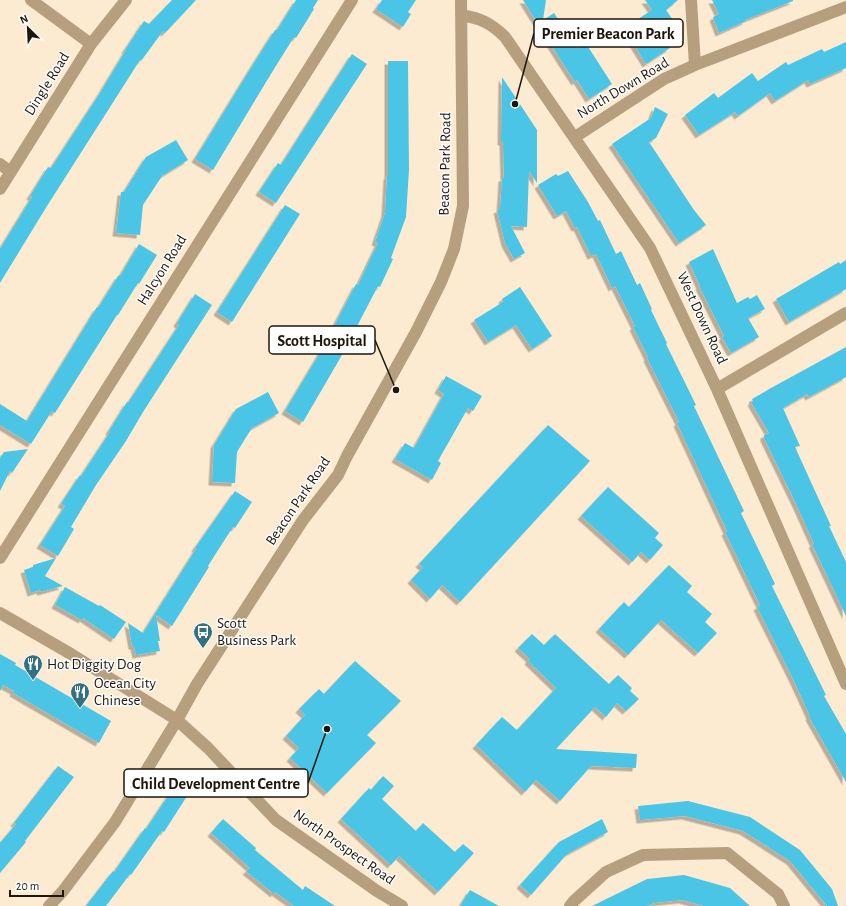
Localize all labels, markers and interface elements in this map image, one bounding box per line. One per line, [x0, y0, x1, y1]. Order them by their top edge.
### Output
north arrow [8, 8, 48, 48]
text: N [18, 13, 30, 26]
callout: Premier Beacon Park [534, 19, 683, 47]
text: Premier Beacon Park [541, 26, 675, 42]
street label: Dingle Road [22, 50, 72, 118]
street label: North Down Road [575, 55, 672, 121]
street label: Beacon Park Road [437, 112, 453, 216]
street label: Halcyon Road [134, 232, 190, 308]
street label: West Down Road [674, 270, 730, 366]
callout: Scott Hospital [269, 326, 375, 354]
text: Scott Hospital [277, 333, 367, 349]
street label: Beacon Park Road [263, 454, 333, 548]
place label: Scott Business Park [217, 616, 296, 648]
bus stop icon: Scott Business Park [192, 621, 214, 649]
restaurant icon: Hot Diggity Dog [22, 653, 44, 681]
place label: Hot Diggity Dog [47, 657, 142, 672]
place label: Ocean City Chinese [94, 676, 156, 708]
restaurant icon: Ocean City Chinese [69, 681, 91, 709]
callout: Child Development Centre [124, 769, 308, 797]
text: Child Development Centre [132, 776, 300, 792]
street label: North Prospect Road [291, 806, 398, 888]
scale bar [10, 872, 63, 898]
text: 20 m [16, 880, 39, 892]

